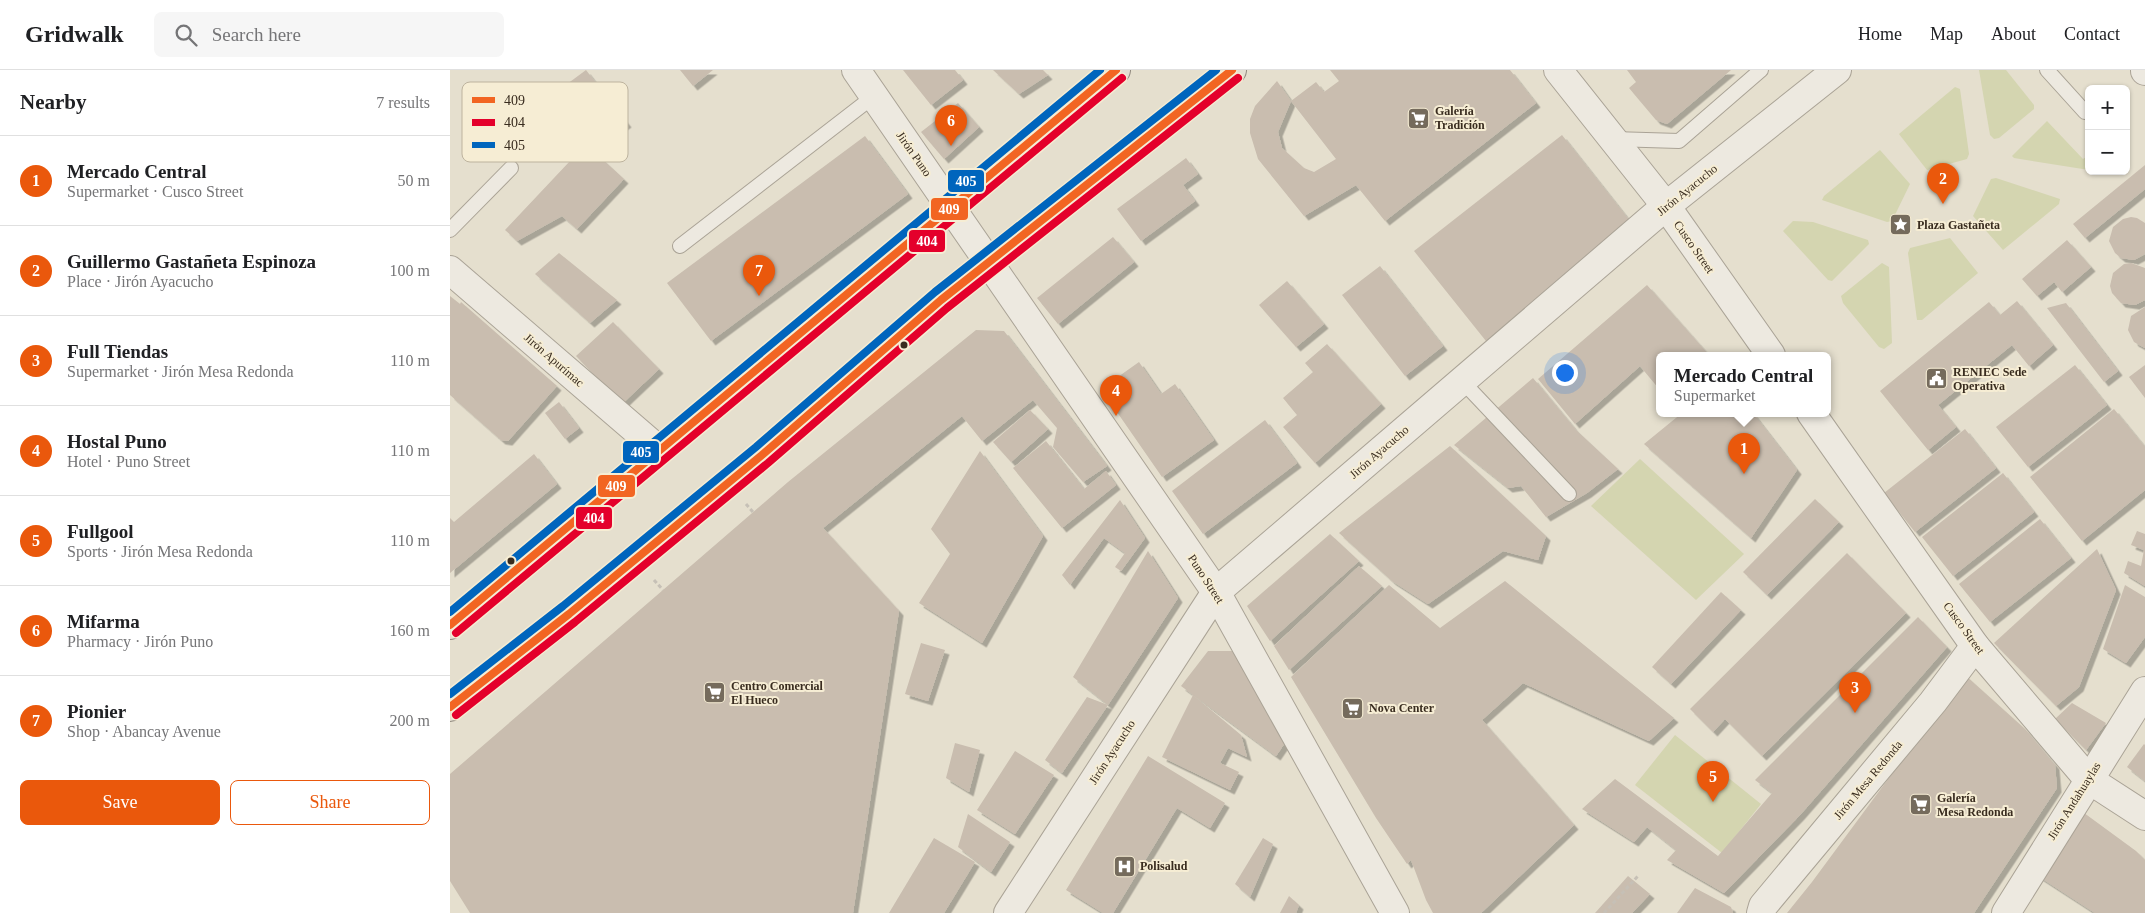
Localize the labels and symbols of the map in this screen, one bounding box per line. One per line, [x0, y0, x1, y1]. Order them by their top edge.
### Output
legend [462, 82, 628, 162]
text: 409 [504, 93, 525, 108]
place label: Galería Tradición [1435, 104, 1485, 132]
pin: 6 [935, 105, 967, 146]
supermarket icon: Galería Tradición [1407, 106, 1431, 130]
text: 404 [504, 115, 525, 130]
street label: Jirón Puno [893, 129, 935, 179]
text: 405 [504, 138, 525, 153]
street label: Jirón Ayacucho [1654, 161, 1720, 219]
pin: 2 [1927, 163, 1959, 204]
line badge: 405 [947, 169, 985, 193]
text: 405 [956, 174, 977, 189]
line badge: 409 [930, 197, 969, 221]
text: 409 [939, 202, 960, 217]
place icon: Plaza Gastañeta [1889, 213, 1913, 237]
street label: Cusco Street [1671, 218, 1718, 277]
place label: Plaza Gastañeta [1917, 218, 2000, 232]
line badge: 404 [908, 229, 946, 253]
text: 404 [917, 234, 938, 249]
pin: 7 [743, 255, 775, 296]
street label: Jirón Apurímac [521, 330, 587, 390]
unlabelled marker [899, 340, 909, 350]
your location [1552, 360, 1578, 386]
place label: RENIEC Sede Operativa [1953, 365, 2027, 393]
public building icon: RENIEC Sede Operativa [1925, 367, 1949, 391]
pin: 4 [1100, 375, 1132, 416]
street label: Jirón Ayacucho [1347, 422, 1411, 482]
pin: 1 [1728, 433, 1760, 474]
line badge: 405 [622, 440, 660, 464]
text: 405 [631, 445, 652, 460]
line badge: 409 [597, 474, 636, 498]
text: 409 [606, 479, 627, 494]
line badge: 404 [575, 506, 613, 530]
text: 404 [584, 511, 605, 526]
street label: Puno Street [1185, 552, 1227, 607]
unlabelled marker [506, 556, 516, 566]
street label: Cusco Street [1940, 599, 1988, 657]
pin: 3 [1839, 672, 1871, 713]
place label: Centro Comercial El Hueco [731, 679, 824, 707]
supermarket icon: Centro Comercial El Hueco [703, 681, 727, 705]
supermarket icon: Nova Center [1341, 696, 1365, 720]
place label: Nova Center [1369, 701, 1435, 715]
street label: Jirón Ayacucho [1086, 717, 1138, 787]
street label: Jirón Mesa Redonda [1831, 737, 1905, 822]
street label: Jirón Andahuaylas [2044, 759, 2104, 842]
pin: 5 [1697, 761, 1729, 802]
place label: Galería Mesa Redonda [1937, 791, 2013, 819]
supermarket icon: Galería Mesa Redonda [1909, 793, 1933, 817]
hospital icon: Polisalud [1112, 854, 1136, 878]
place label: Polisalud [1140, 859, 1188, 873]

